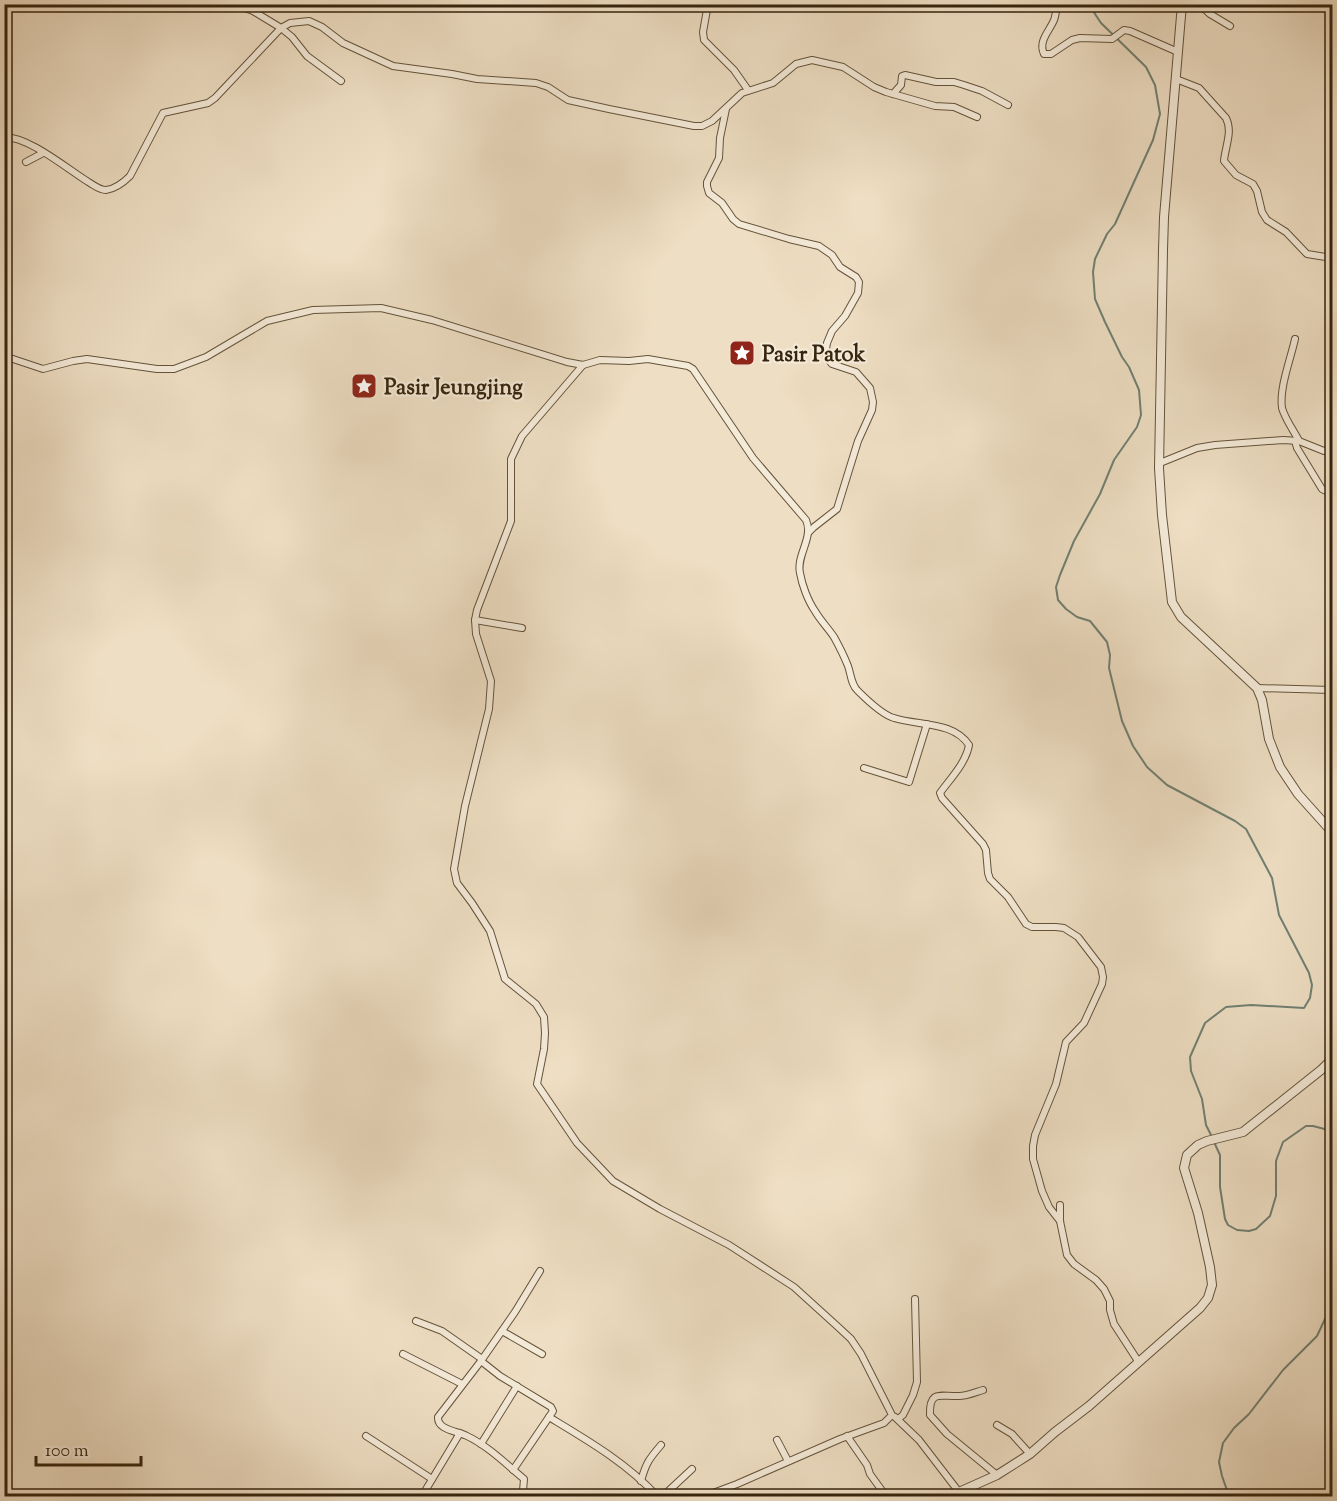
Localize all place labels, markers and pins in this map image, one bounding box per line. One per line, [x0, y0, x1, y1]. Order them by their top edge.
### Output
place icon: Pasir Patok [727, 338, 757, 368]
place label: Pasir Patok [762, 340, 865, 372]
place icon: Pasir Jeungjing [349, 371, 379, 401]
place label: Pasir Jeungjing [384, 373, 523, 405]

